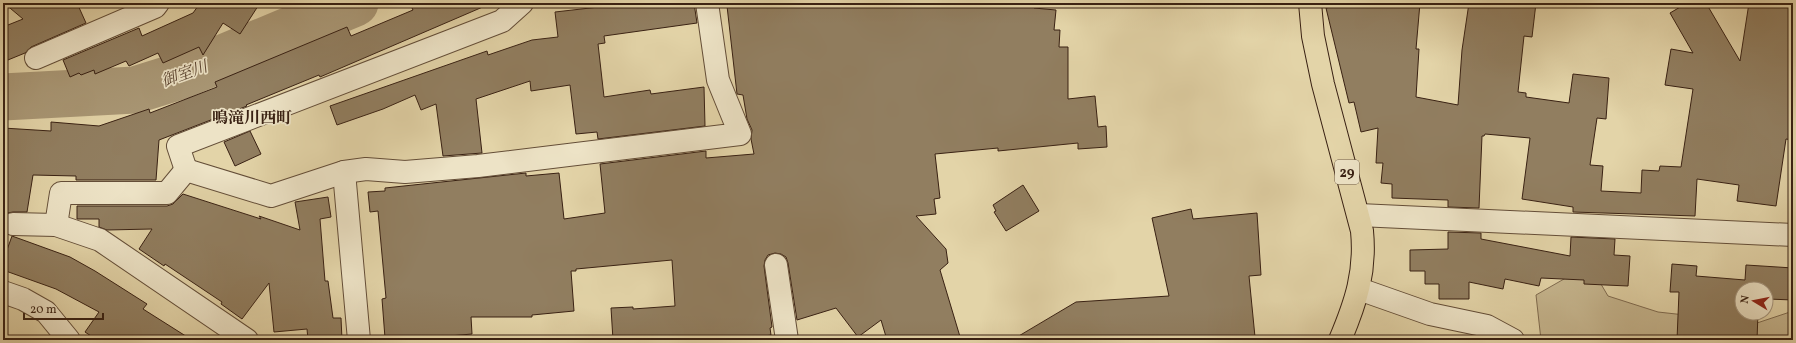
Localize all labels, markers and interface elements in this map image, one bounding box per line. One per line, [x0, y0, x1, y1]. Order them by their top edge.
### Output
water label: 御室川 [158, 56, 213, 93]
district label: 鳴滝川西町 [212, 108, 292, 130]
road number: 29 [1335, 160, 1359, 184]
north arrow [1734, 281, 1774, 321]
text: N [1738, 294, 1754, 305]
scale bar [24, 295, 103, 321]
text: 20 m [30, 302, 57, 318]

